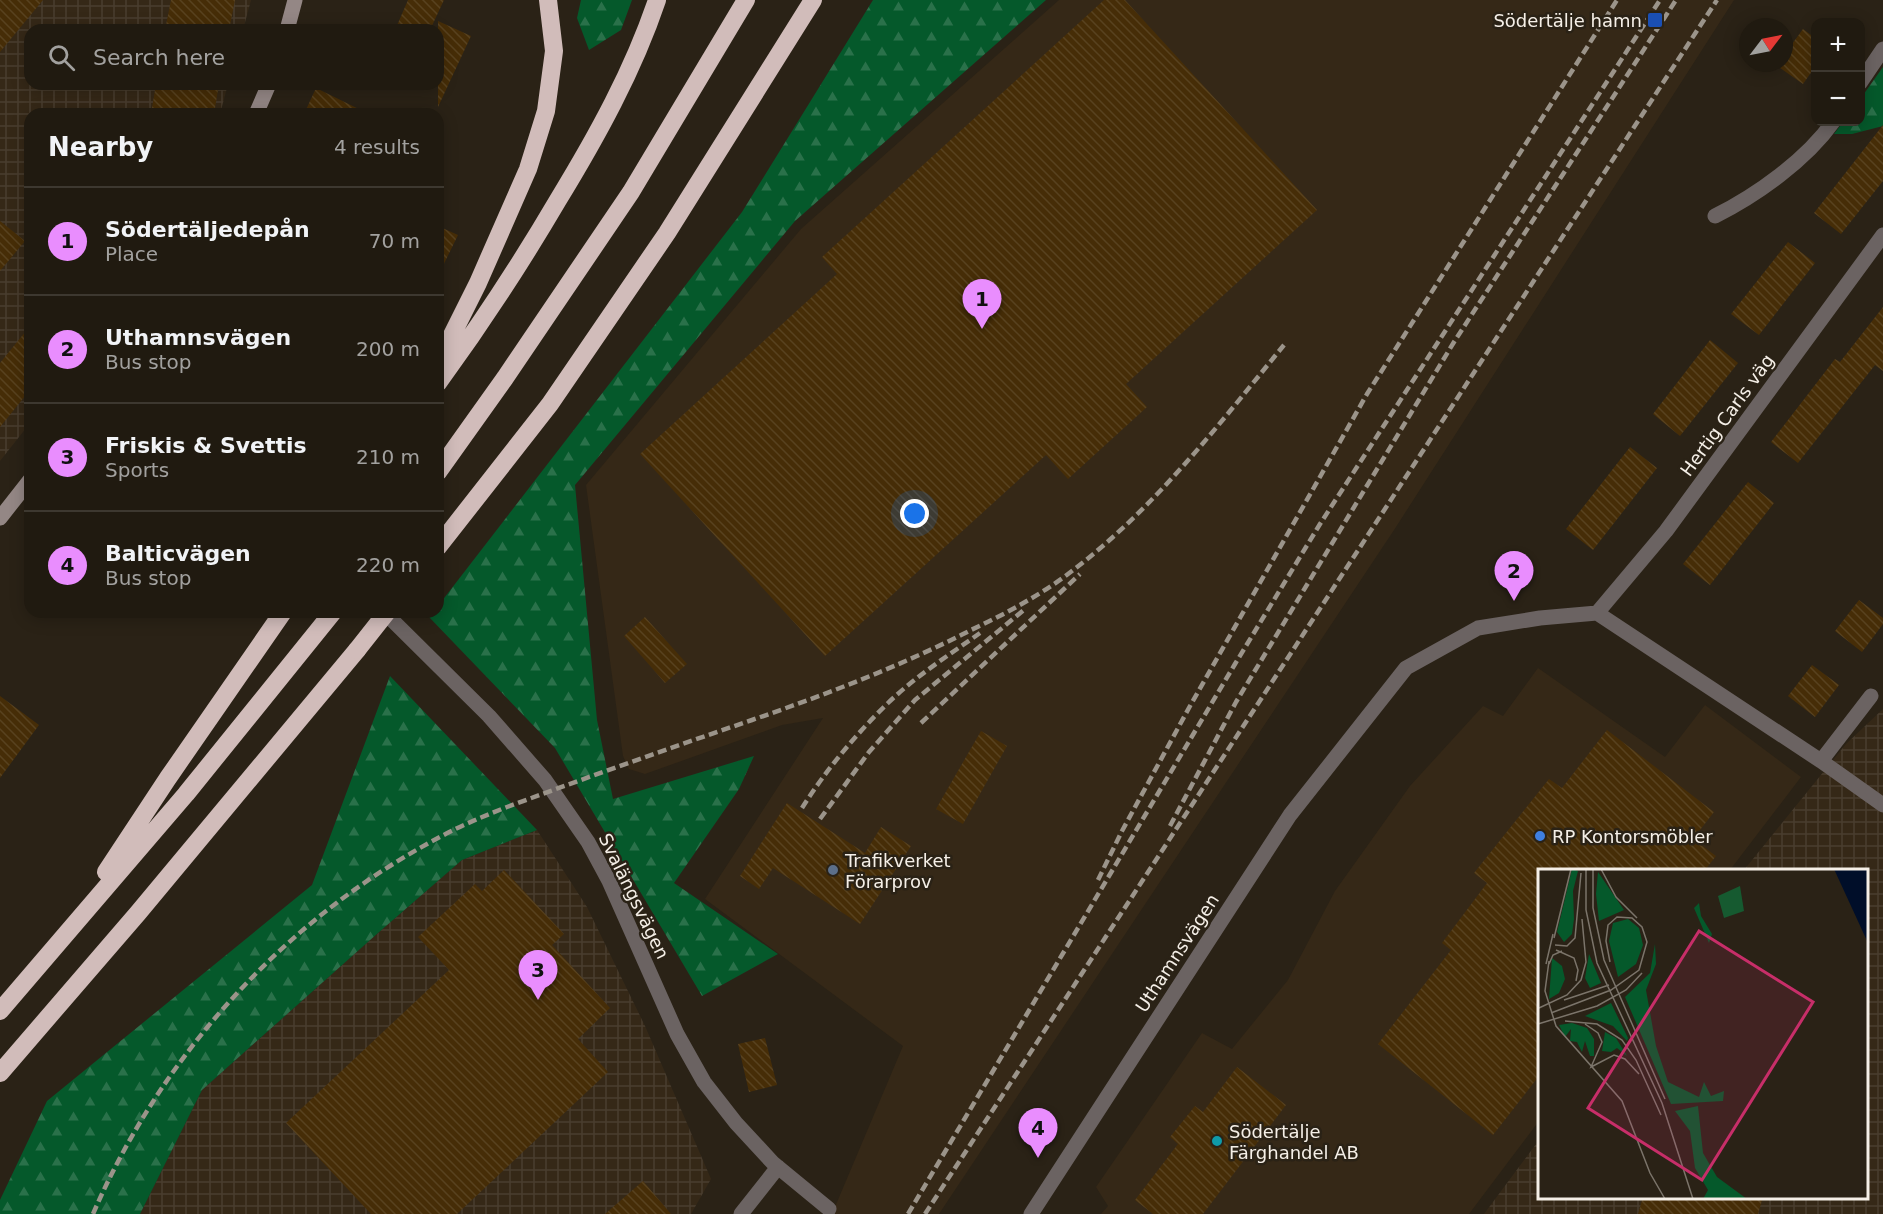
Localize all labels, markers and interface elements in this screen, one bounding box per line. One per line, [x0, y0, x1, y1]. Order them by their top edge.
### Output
place label: Södertälje hamn [1493, 10, 1642, 31]
marker: Södertälje hamn [1646, 11, 1664, 29]
north arrow [1739, 18, 1793, 72]
map controls [1811, 18, 1865, 126]
button: + [1811, 18, 1865, 72]
search box [24, 24, 444, 90]
icon: search [45, 41, 78, 74]
text: Search here [93, 45, 225, 70]
button: − [1811, 72, 1865, 126]
text: Nearby [48, 132, 153, 162]
text: 4 results [334, 135, 420, 159]
text: Södertäljedepån [105, 217, 310, 242]
text: 1 [61, 229, 74, 253]
text: 70 m [369, 229, 420, 253]
text: Place [105, 242, 158, 266]
pin: 1 [962, 280, 1002, 329]
text: Uthamnsvägen [105, 325, 291, 350]
text: 2 [61, 337, 74, 361]
text: 200 m [356, 337, 420, 361]
text: Bus stop [105, 350, 191, 374]
street label: Hertig Carls väg [1676, 350, 1778, 480]
text: Friskis & Svettis [105, 433, 307, 458]
text: 3 [61, 445, 74, 469]
text: 210 m [356, 445, 420, 469]
text: Sports [105, 458, 169, 482]
your location [900, 499, 929, 528]
text: Balticvägen [105, 541, 251, 566]
pin: 2 [1494, 552, 1534, 601]
text: 4 [61, 553, 74, 577]
text: 220 m [356, 553, 420, 577]
text: Bus stop [105, 566, 191, 590]
place label: RP Kontorsmöbler [1552, 826, 1713, 847]
marker: RP Kontorsmöbler [1533, 829, 1547, 843]
street label: Svalängsvägen [595, 830, 673, 962]
place label: Trafikverket Förarprov [844, 850, 951, 892]
marker: Trafikverket Förarprov [826, 863, 840, 877]
inset map [1538, 869, 1868, 1199]
street label: Uthamnsvägen [1131, 890, 1223, 1016]
pin: 3 [518, 950, 558, 1000]
pin: 4 [1018, 1108, 1058, 1158]
place label: Södertälje Färghandel AB [1229, 1121, 1359, 1163]
marker: Södertälje Färghandel AB [1210, 1134, 1224, 1148]

